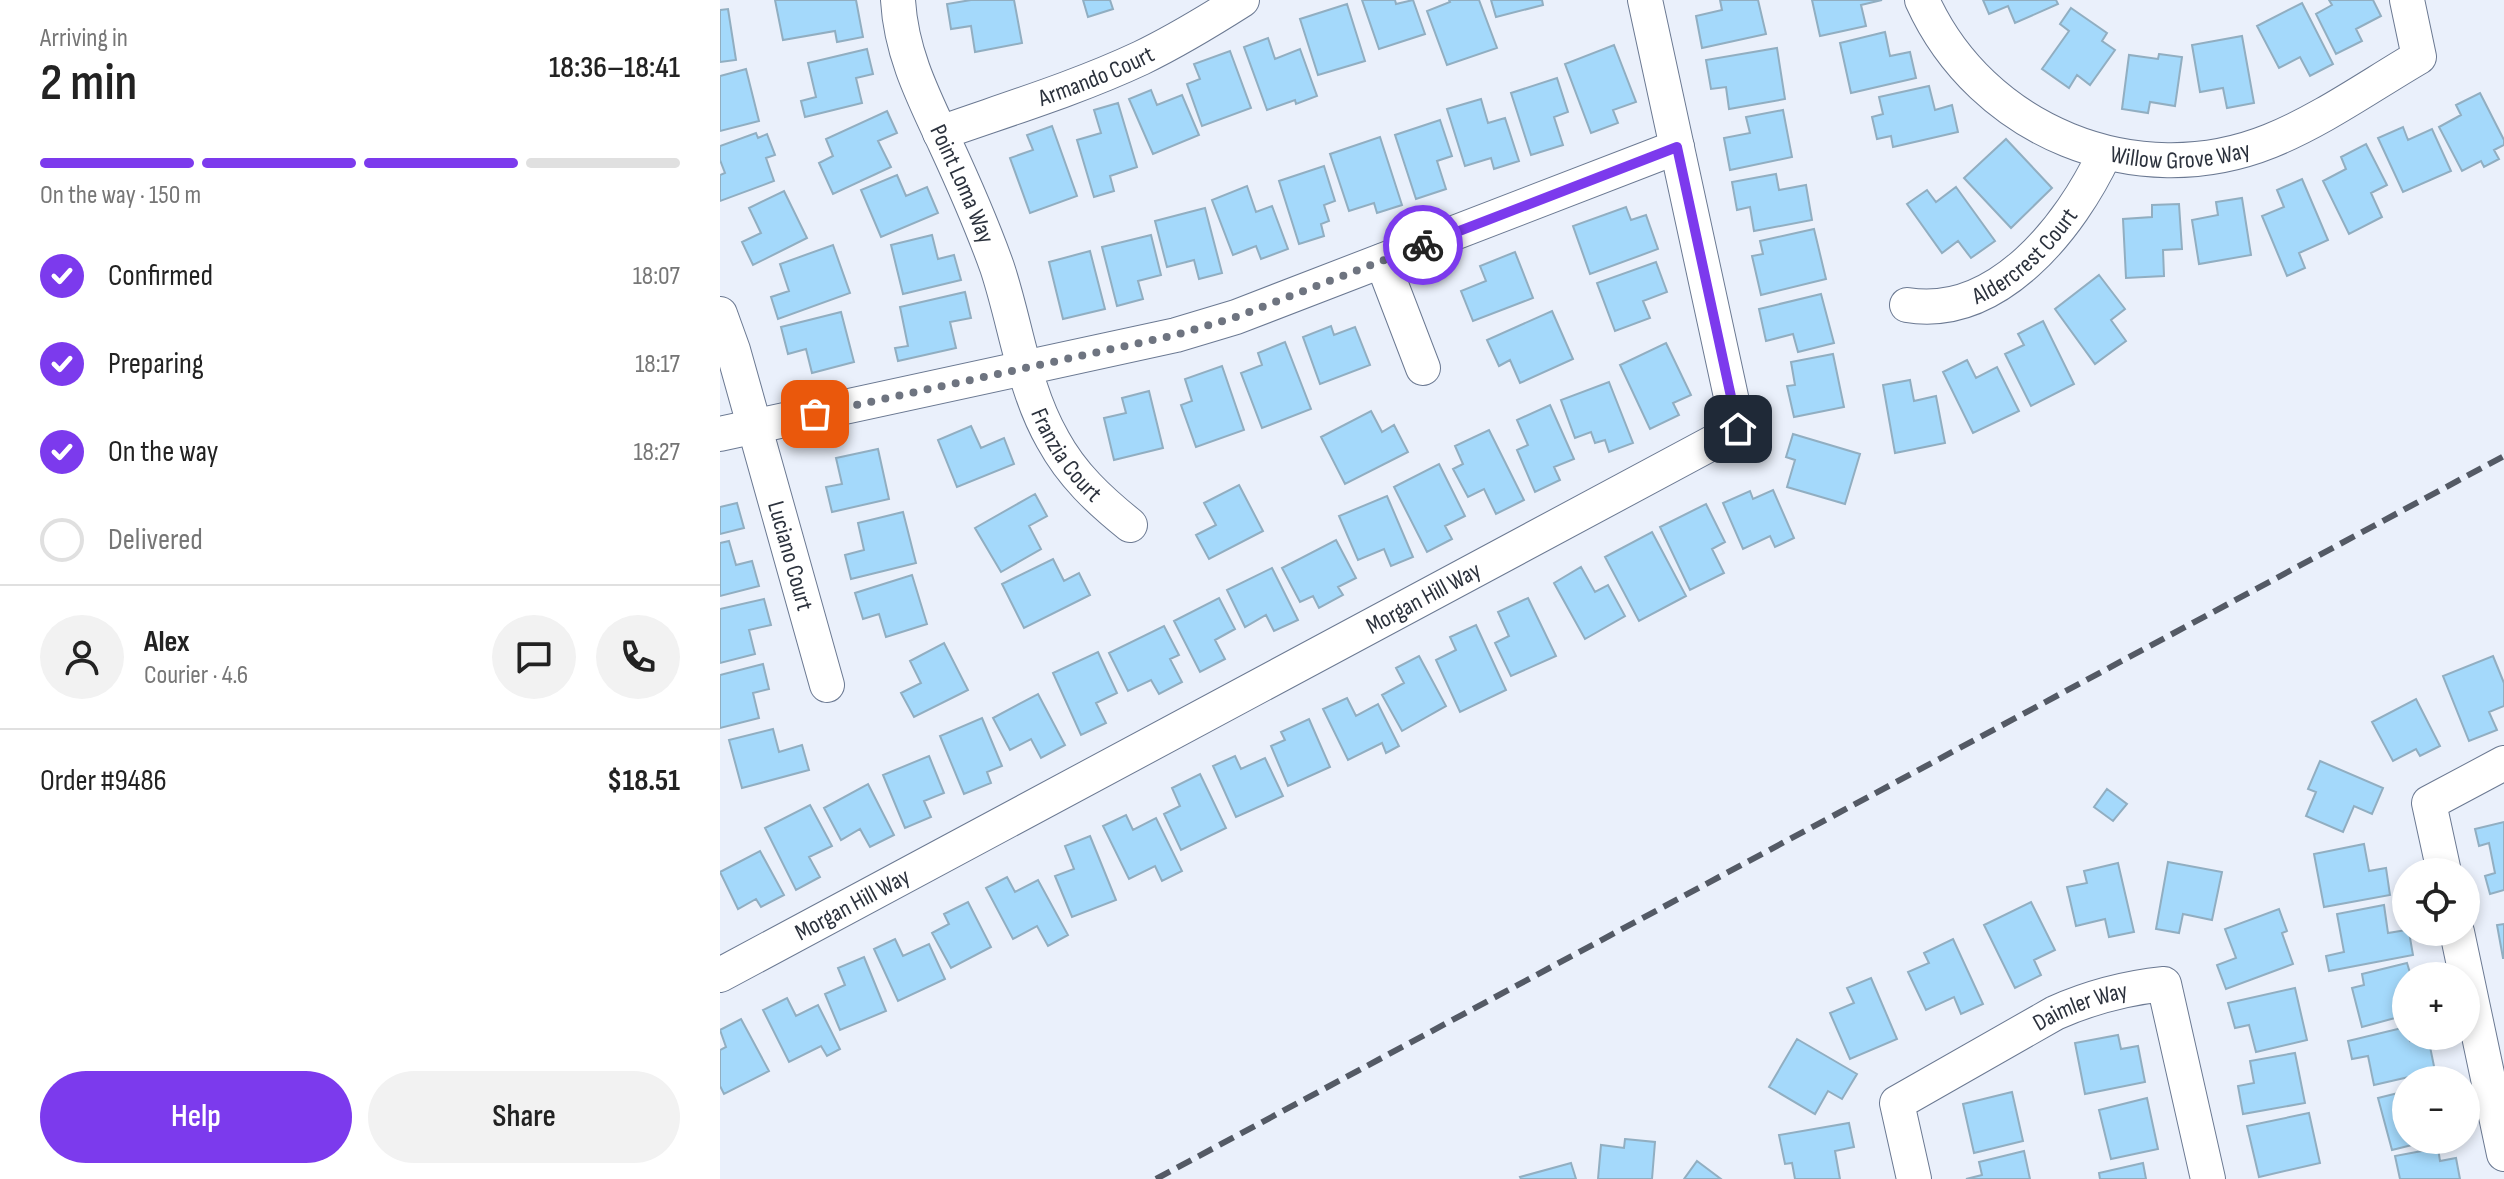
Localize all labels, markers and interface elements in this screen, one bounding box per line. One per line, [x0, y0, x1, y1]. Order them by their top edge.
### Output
text: Arriving in [40, 23, 128, 54]
street label: Armando Court [1033, 40, 1159, 113]
text: 18:36–18:41 [549, 50, 680, 86]
text: 2 min [40, 52, 137, 115]
street label: Point Loma Way [923, 120, 1001, 247]
street label: Willow Grove Way [2108, 135, 2254, 175]
text: On the way · 150 m [40, 180, 201, 211]
street label: Aldercrest Court [1967, 203, 2084, 311]
courier [1383, 205, 1463, 285]
icon: bike [1401, 223, 1445, 267]
icon: check [40, 254, 84, 298]
text: Confirmed [108, 258, 213, 294]
text: 18:07 [633, 261, 680, 292]
icon: check [40, 342, 84, 386]
text: Preparing [108, 346, 204, 382]
text: 18:17 [635, 349, 680, 380]
pin [781, 380, 849, 448]
icon: bag [793, 392, 837, 436]
pin [1704, 395, 1772, 463]
street label: Franzia Court [1024, 404, 1108, 508]
icon: home [1716, 407, 1760, 451]
icon: check [40, 430, 84, 474]
text: On the way [108, 434, 218, 470]
text: 18:27 [633, 437, 680, 468]
street label: Luciano Court [761, 498, 819, 614]
text: Delivered [108, 522, 203, 558]
street label: Morgan Hill Way [1361, 556, 1486, 641]
button: person [40, 615, 124, 699]
button: chat [492, 615, 576, 699]
button: phone [596, 615, 680, 699]
text: Alex [144, 624, 190, 660]
text: Courier · 4.6 [144, 660, 248, 691]
text: Order #9486 [40, 763, 167, 799]
text: $18.51 [607, 763, 680, 799]
map controls [2392, 858, 2480, 1154]
button: locate [2392, 858, 2480, 946]
street label: Morgan Hill Way [790, 862, 915, 947]
button: + [2392, 962, 2480, 1050]
street label: Daimler Way [2028, 976, 2130, 1038]
button: − [2392, 1066, 2480, 1154]
button: Help [40, 1071, 352, 1163]
button: Share [368, 1071, 680, 1163]

